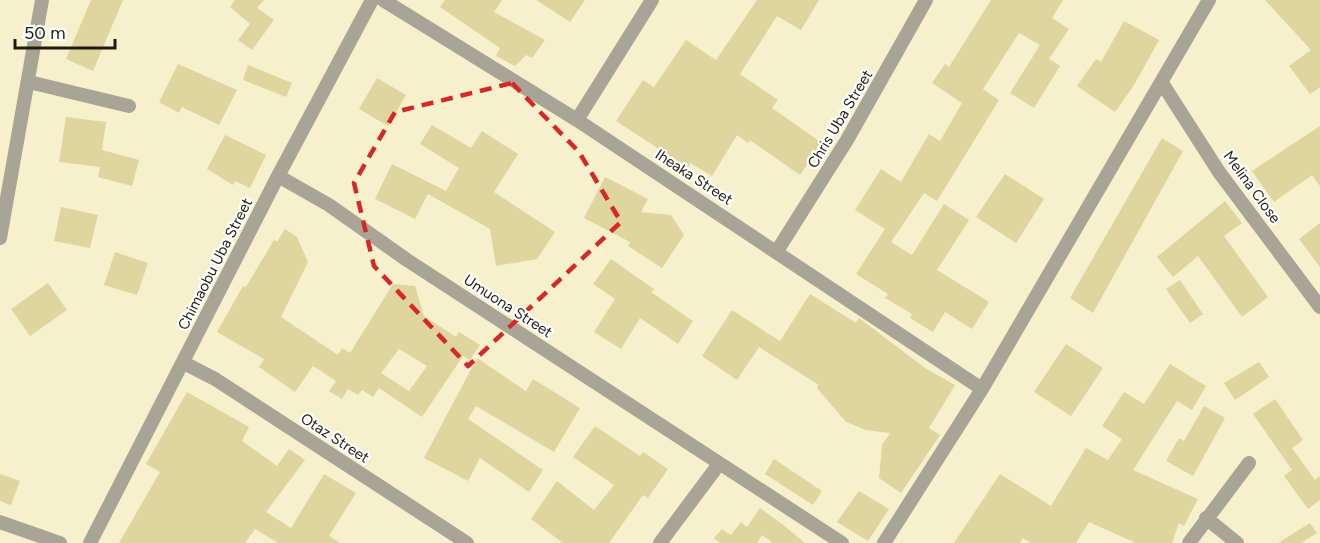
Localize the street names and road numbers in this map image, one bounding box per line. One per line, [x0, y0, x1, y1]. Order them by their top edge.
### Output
street label: Chris Uba Street [804, 66, 877, 171]
street label: Iheaka Street [652, 145, 736, 209]
street label: Melina Close [1220, 147, 1284, 227]
street label: Chimaobu Uba Street [174, 195, 256, 333]
street label: Umuona Street [460, 271, 556, 342]
street label: Otaz Street [297, 409, 373, 467]

